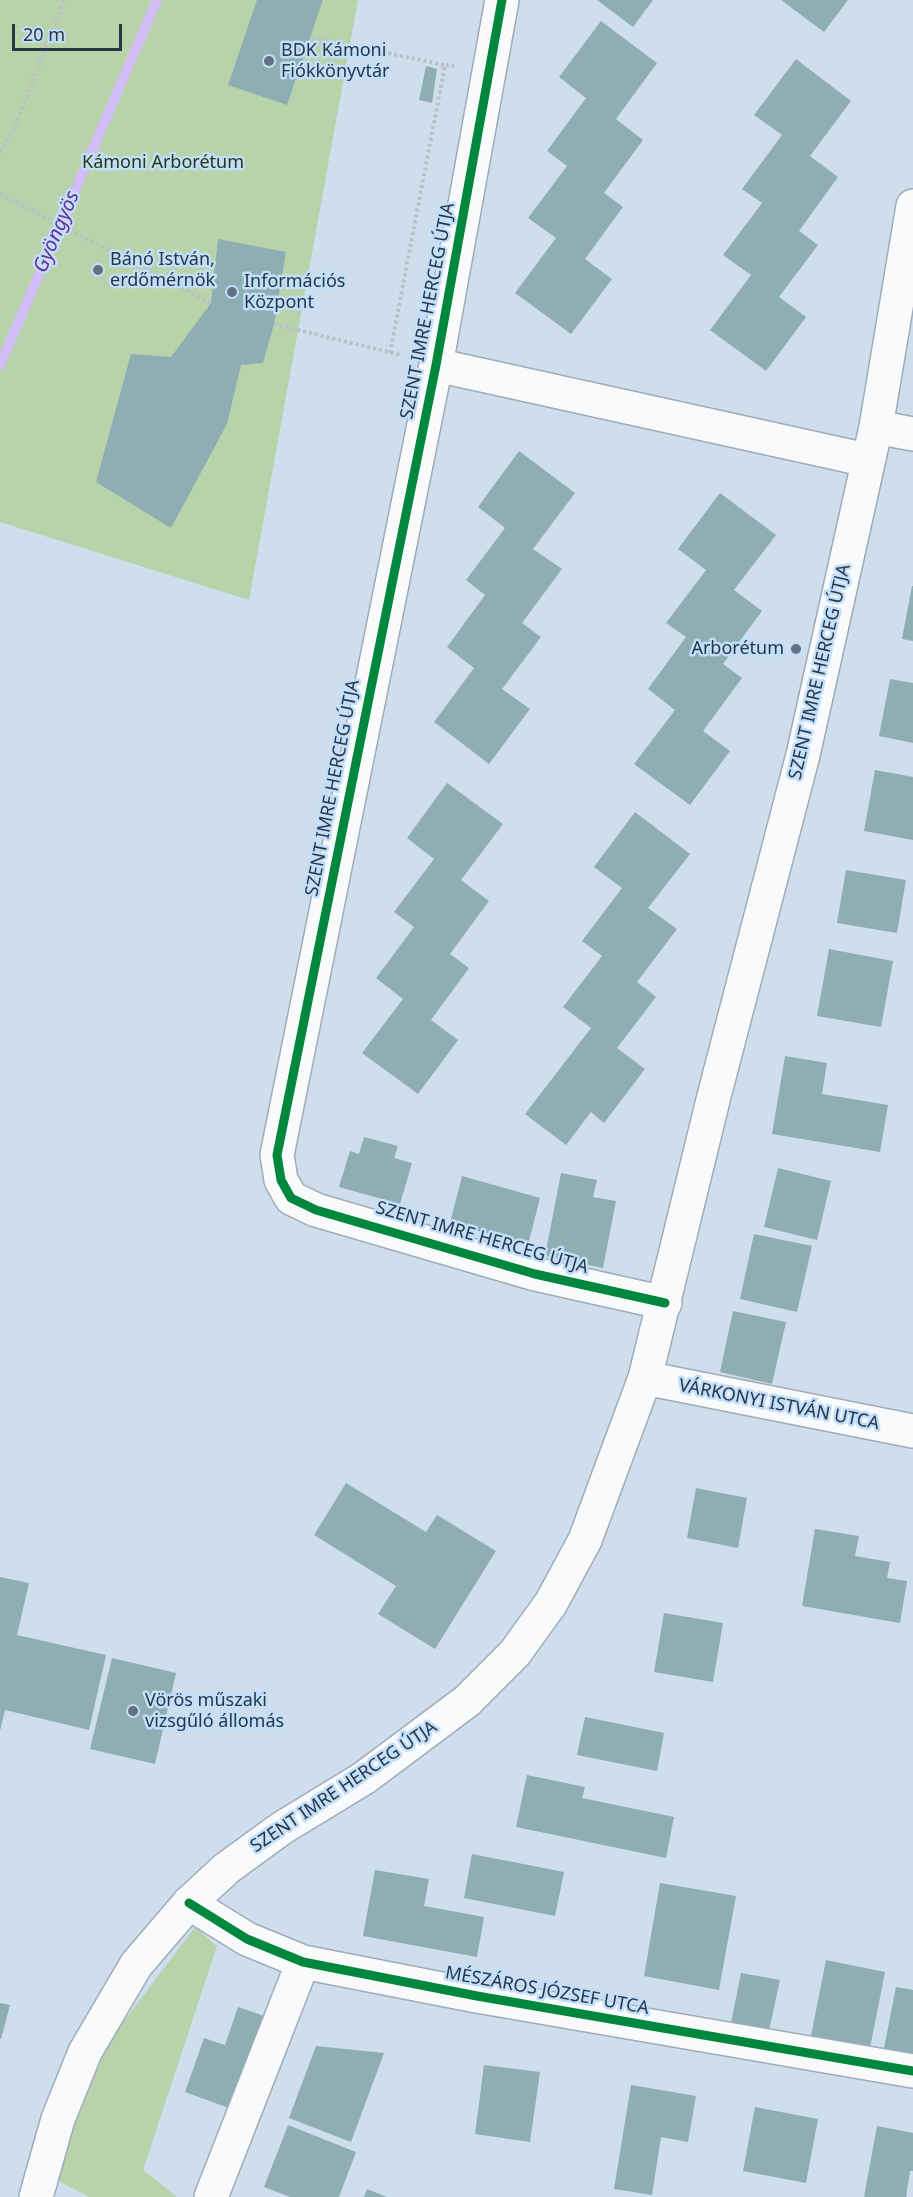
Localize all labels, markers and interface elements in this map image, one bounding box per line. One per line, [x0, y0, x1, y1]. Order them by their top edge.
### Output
scale bar [15, 12, 124, 50]
text: 20 m [23, 22, 65, 46]
place label: BDK Kámoni Fiókkönyvtár [281, 40, 389, 82]
marker: BDK Kámoni Fiókkönyvtár [262, 54, 276, 68]
park label: Kámoni Arborétum [82, 152, 244, 174]
water label: Gyöngyös [29, 187, 85, 277]
street label: SZENT IMRE HERCEG ÚTJA [396, 201, 460, 421]
place label: Bánó István, erdőmérnök [110, 249, 215, 292]
marker: Bánó István, erdőmérnök [91, 263, 105, 277]
place label: Információs Központ [244, 271, 345, 314]
marker: Információs Központ [225, 285, 239, 299]
street label: SZENT IMRE HERCEG ÚTJA [785, 562, 855, 782]
place label: Arborétum [691, 638, 784, 660]
marker: Arborétum [789, 642, 803, 656]
street label: SZENT IMRE HERCEG ÚTJA [301, 678, 365, 898]
street label: SZENT IMRE HERCEG ÚTJA [373, 1197, 591, 1279]
street label: VÁRKONYI ISTVÁN UTCA [677, 1375, 881, 1435]
place label: Vörös műszaki vizsgűló állomás [145, 1690, 284, 1732]
marker: Vörös műszaki vizsgűló állomás [126, 1704, 140, 1718]
street label: SZENT IMRE HERCEG ÚTJA [247, 1716, 441, 1858]
street label: MÉSZÁROS JÓZSEF UTCA [443, 1962, 651, 2020]

